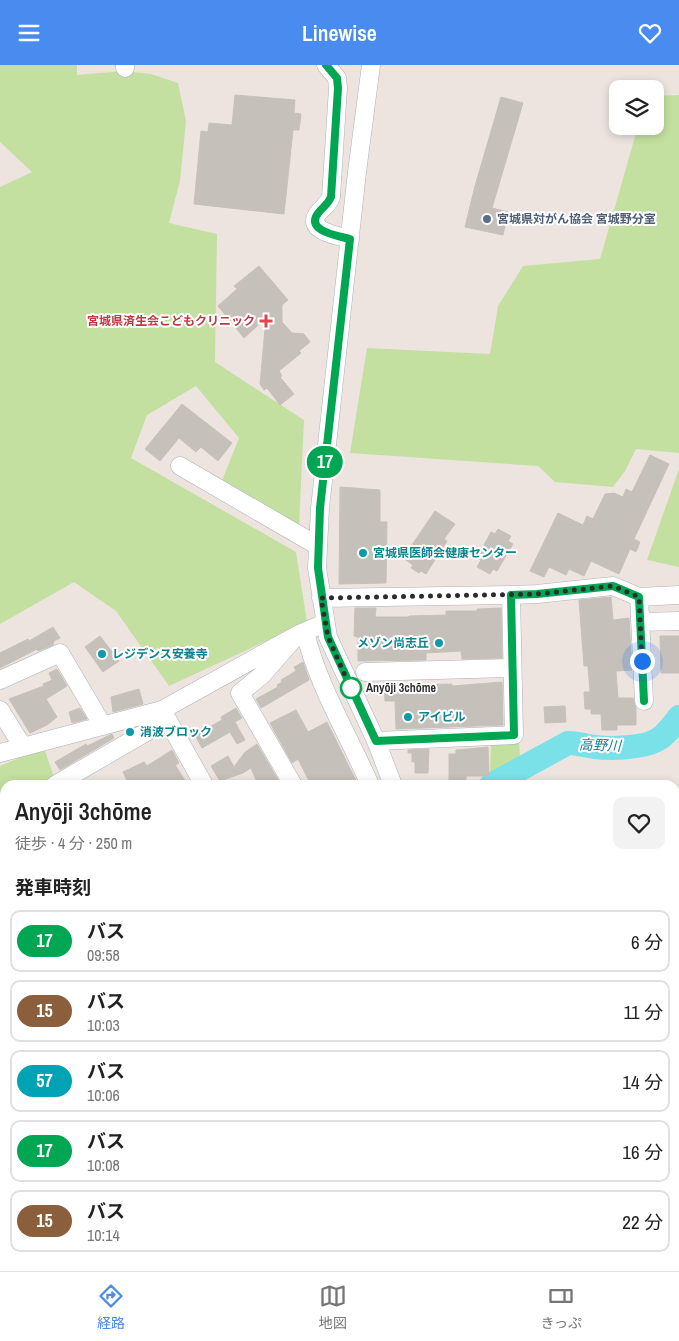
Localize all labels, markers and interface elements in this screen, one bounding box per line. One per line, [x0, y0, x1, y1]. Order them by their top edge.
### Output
text: Linewise [302, 18, 377, 48]
icon: menu [15, 19, 43, 47]
icon: heart [636, 19, 664, 47]
map controls [609, 80, 664, 135]
button: layers [609, 80, 664, 135]
place label: 宮城県対がん協会 宮城野分室 [497, 211, 656, 227]
marker: 宮城県対がん協会 宮城野分室 [481, 213, 493, 225]
place label: 宮城県済生会こどもクリニック [87, 313, 255, 329]
marker: 宮城県済生会こどもクリニック [259, 314, 273, 328]
line badge: 17 [302, 446, 348, 478]
text: 17 [317, 449, 333, 474]
place label: 宮城県医師会健康センター [373, 545, 517, 561]
marker: 宮城県医師会健康センター [357, 547, 369, 559]
place label: メゾン尚志丘 [357, 635, 429, 651]
marker: メゾン尚志丘 [433, 637, 445, 649]
place label: レジデンス安養寺 [112, 646, 208, 662]
marker: レジデンス安養寺 [96, 648, 108, 660]
your location [630, 649, 655, 674]
marker: Anyōji 3chōme [340, 677, 362, 699]
place label: Anyōji 3chōme [366, 680, 437, 696]
place label: アイビル [418, 709, 465, 725]
marker: アイビル [402, 711, 414, 723]
place label: 消波ブロック [140, 724, 212, 740]
marker: 消波ブロック [124, 726, 136, 738]
water label: 高野川 [579, 735, 623, 755]
text: Anyōji 3chōme [15, 795, 152, 827]
button: heart [613, 797, 665, 849]
text: 徒歩 · 4 分 · 250 m [15, 832, 132, 854]
text: 発車時刻 [15, 874, 91, 900]
text: バス [87, 918, 125, 944]
text: 17 [36, 928, 53, 953]
text: 6 分 [631, 929, 663, 955]
text: 09:58 [87, 944, 120, 966]
text: バス [87, 988, 125, 1014]
text: 15 [36, 998, 53, 1023]
text: 11 分 [623, 999, 663, 1025]
text: 10:03 [87, 1014, 120, 1036]
text: バス [87, 1058, 125, 1084]
text: 57 [36, 1068, 53, 1093]
text: 14 分 [622, 1069, 663, 1095]
text: 10:06 [87, 1084, 120, 1106]
text: バス [87, 1128, 125, 1154]
text: 17 [36, 1138, 53, 1163]
text: 16 分 [622, 1139, 663, 1165]
text: 10:08 [87, 1154, 120, 1176]
text: バス [87, 1198, 125, 1224]
text: 15 [36, 1208, 53, 1233]
text: 22 分 [622, 1209, 663, 1235]
text: 10:14 [87, 1224, 120, 1246]
tab: 経路 [97, 1282, 125, 1332]
tab: 地図 [319, 1282, 347, 1332]
tab: きっぷ [541, 1282, 582, 1332]

